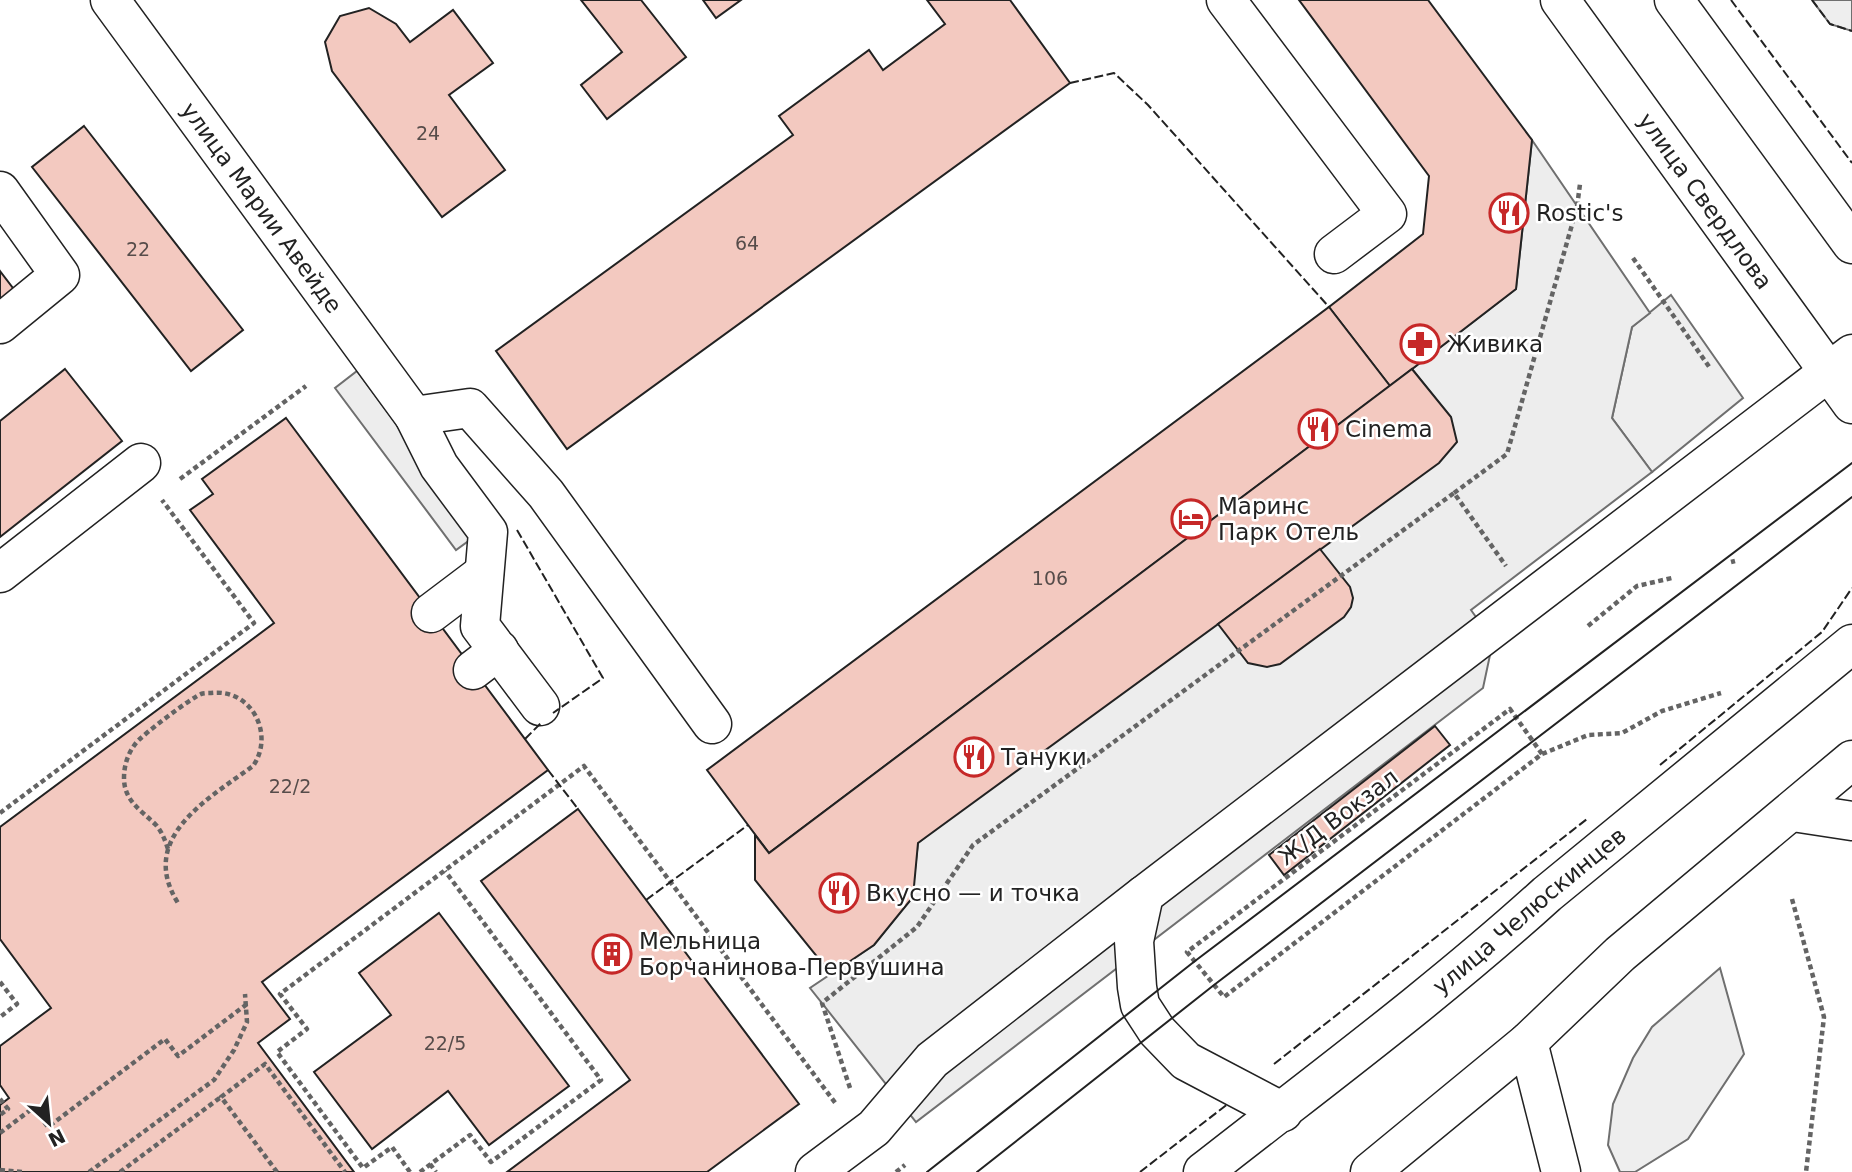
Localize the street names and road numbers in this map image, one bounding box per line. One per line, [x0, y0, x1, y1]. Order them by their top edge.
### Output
street label: улица Марии Авейде [176, 97, 347, 318]
street label: улица Свердлова [1633, 108, 1778, 294]
street label: Ж/Д Вокзал [1273, 764, 1403, 870]
street label: улица Челюскинцев [1428, 822, 1631, 999]

